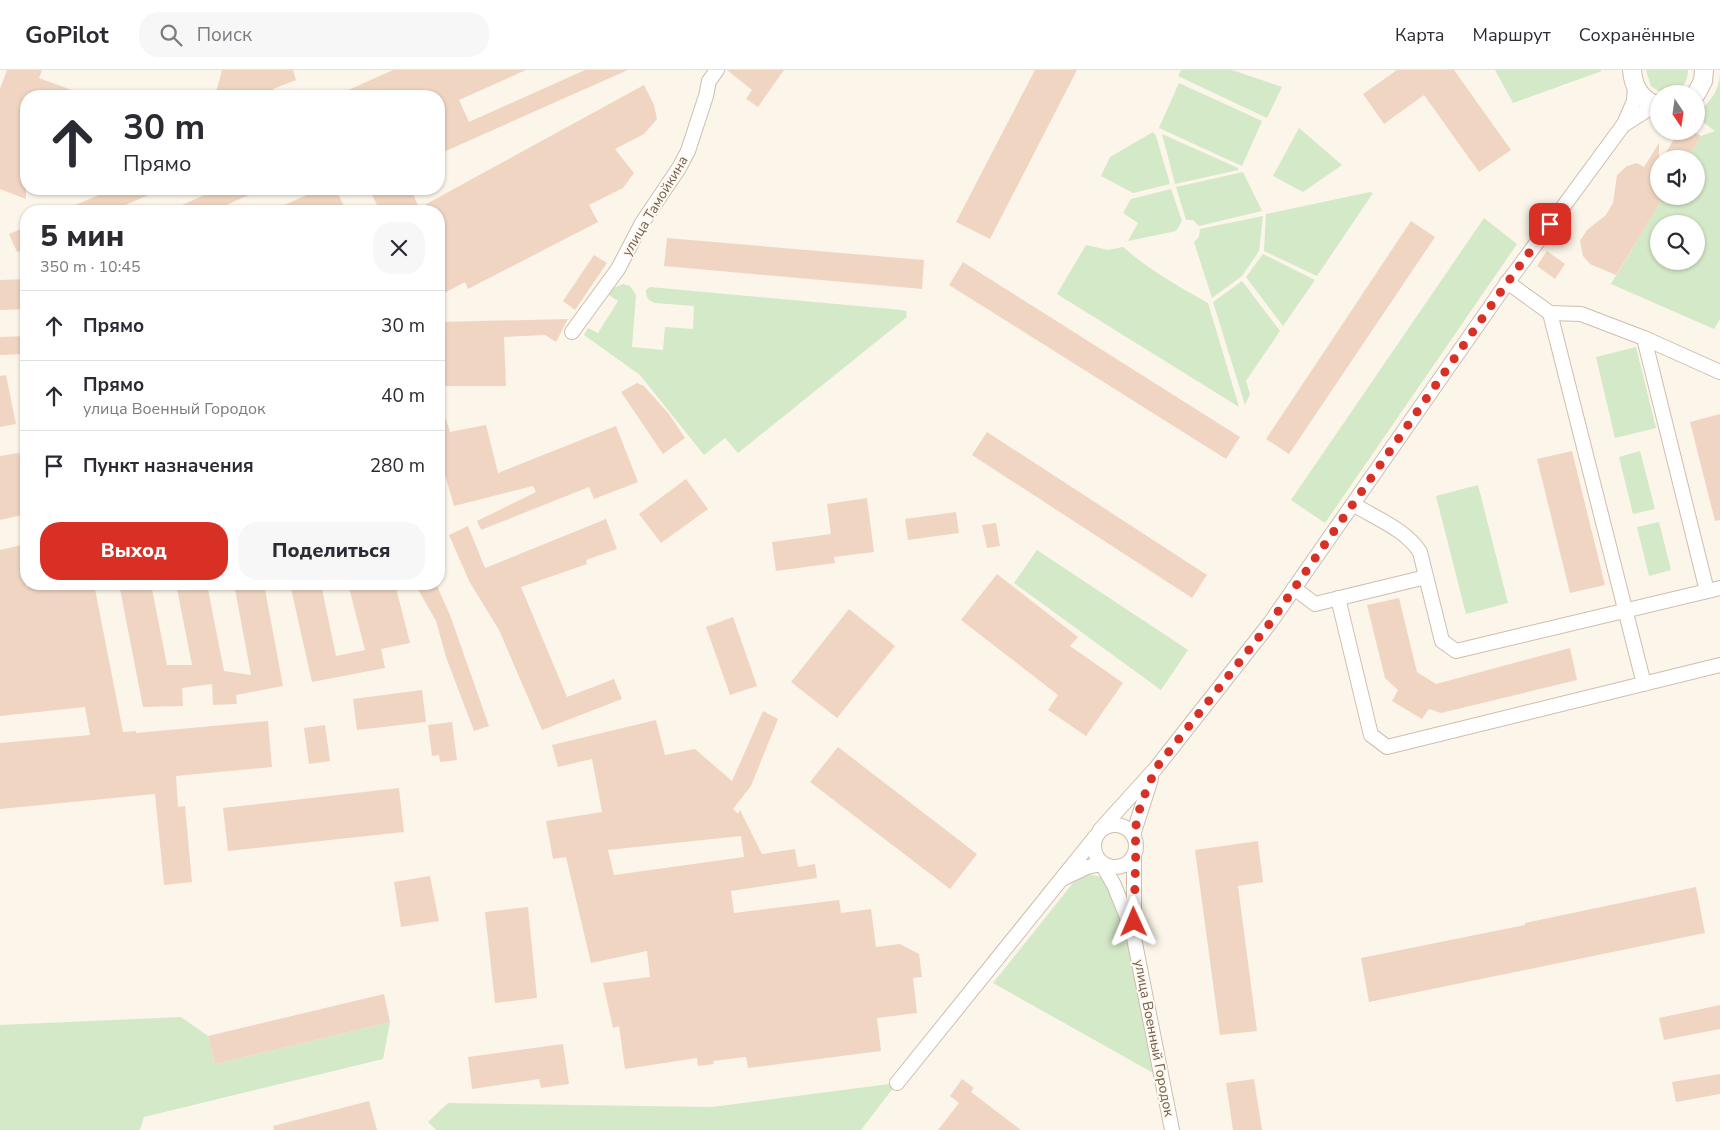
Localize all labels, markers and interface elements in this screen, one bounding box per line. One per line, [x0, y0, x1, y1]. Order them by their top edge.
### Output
search box [139, 12, 489, 57]
text: GoPilot [25, 19, 109, 51]
icon: search [157, 21, 185, 49]
text: Поиск [197, 22, 252, 48]
text: Карта [1395, 23, 1445, 47]
text: Маршрут [1473, 23, 1551, 47]
text: Сохранённые [1579, 23, 1695, 47]
north arrow [1650, 85, 1705, 140]
map controls [1650, 85, 1705, 270]
text: 30 m [123, 104, 205, 151]
icon: ahead [40, 110, 105, 175]
text: Прямо [123, 149, 192, 179]
button: sound [1650, 150, 1705, 205]
street label: улица Тамойкина [617, 152, 693, 260]
pin [1529, 203, 1571, 245]
icon: arrive [1536, 210, 1564, 238]
button: search [1650, 215, 1705, 270]
text: 5 мин [40, 216, 124, 257]
button: close [373, 222, 425, 274]
text: 350 m · 10:45 [40, 256, 141, 278]
icon: ahead [40, 312, 68, 340]
text: Прямо [83, 313, 144, 339]
text: 30 m [381, 313, 425, 339]
text: Прямо [83, 372, 144, 398]
icon: ahead [40, 382, 68, 410]
text: 40 m [381, 383, 425, 409]
text: улица Военный Городок [83, 398, 266, 420]
icon: arrive [40, 452, 68, 480]
text: Пункт назначения [83, 453, 254, 479]
text: 280 m [370, 453, 425, 479]
button: Выход [40, 522, 228, 580]
button: Поделиться [238, 522, 425, 580]
position arrow [1107, 895, 1159, 947]
street label: улица Военный Городок [1129, 958, 1179, 1119]

